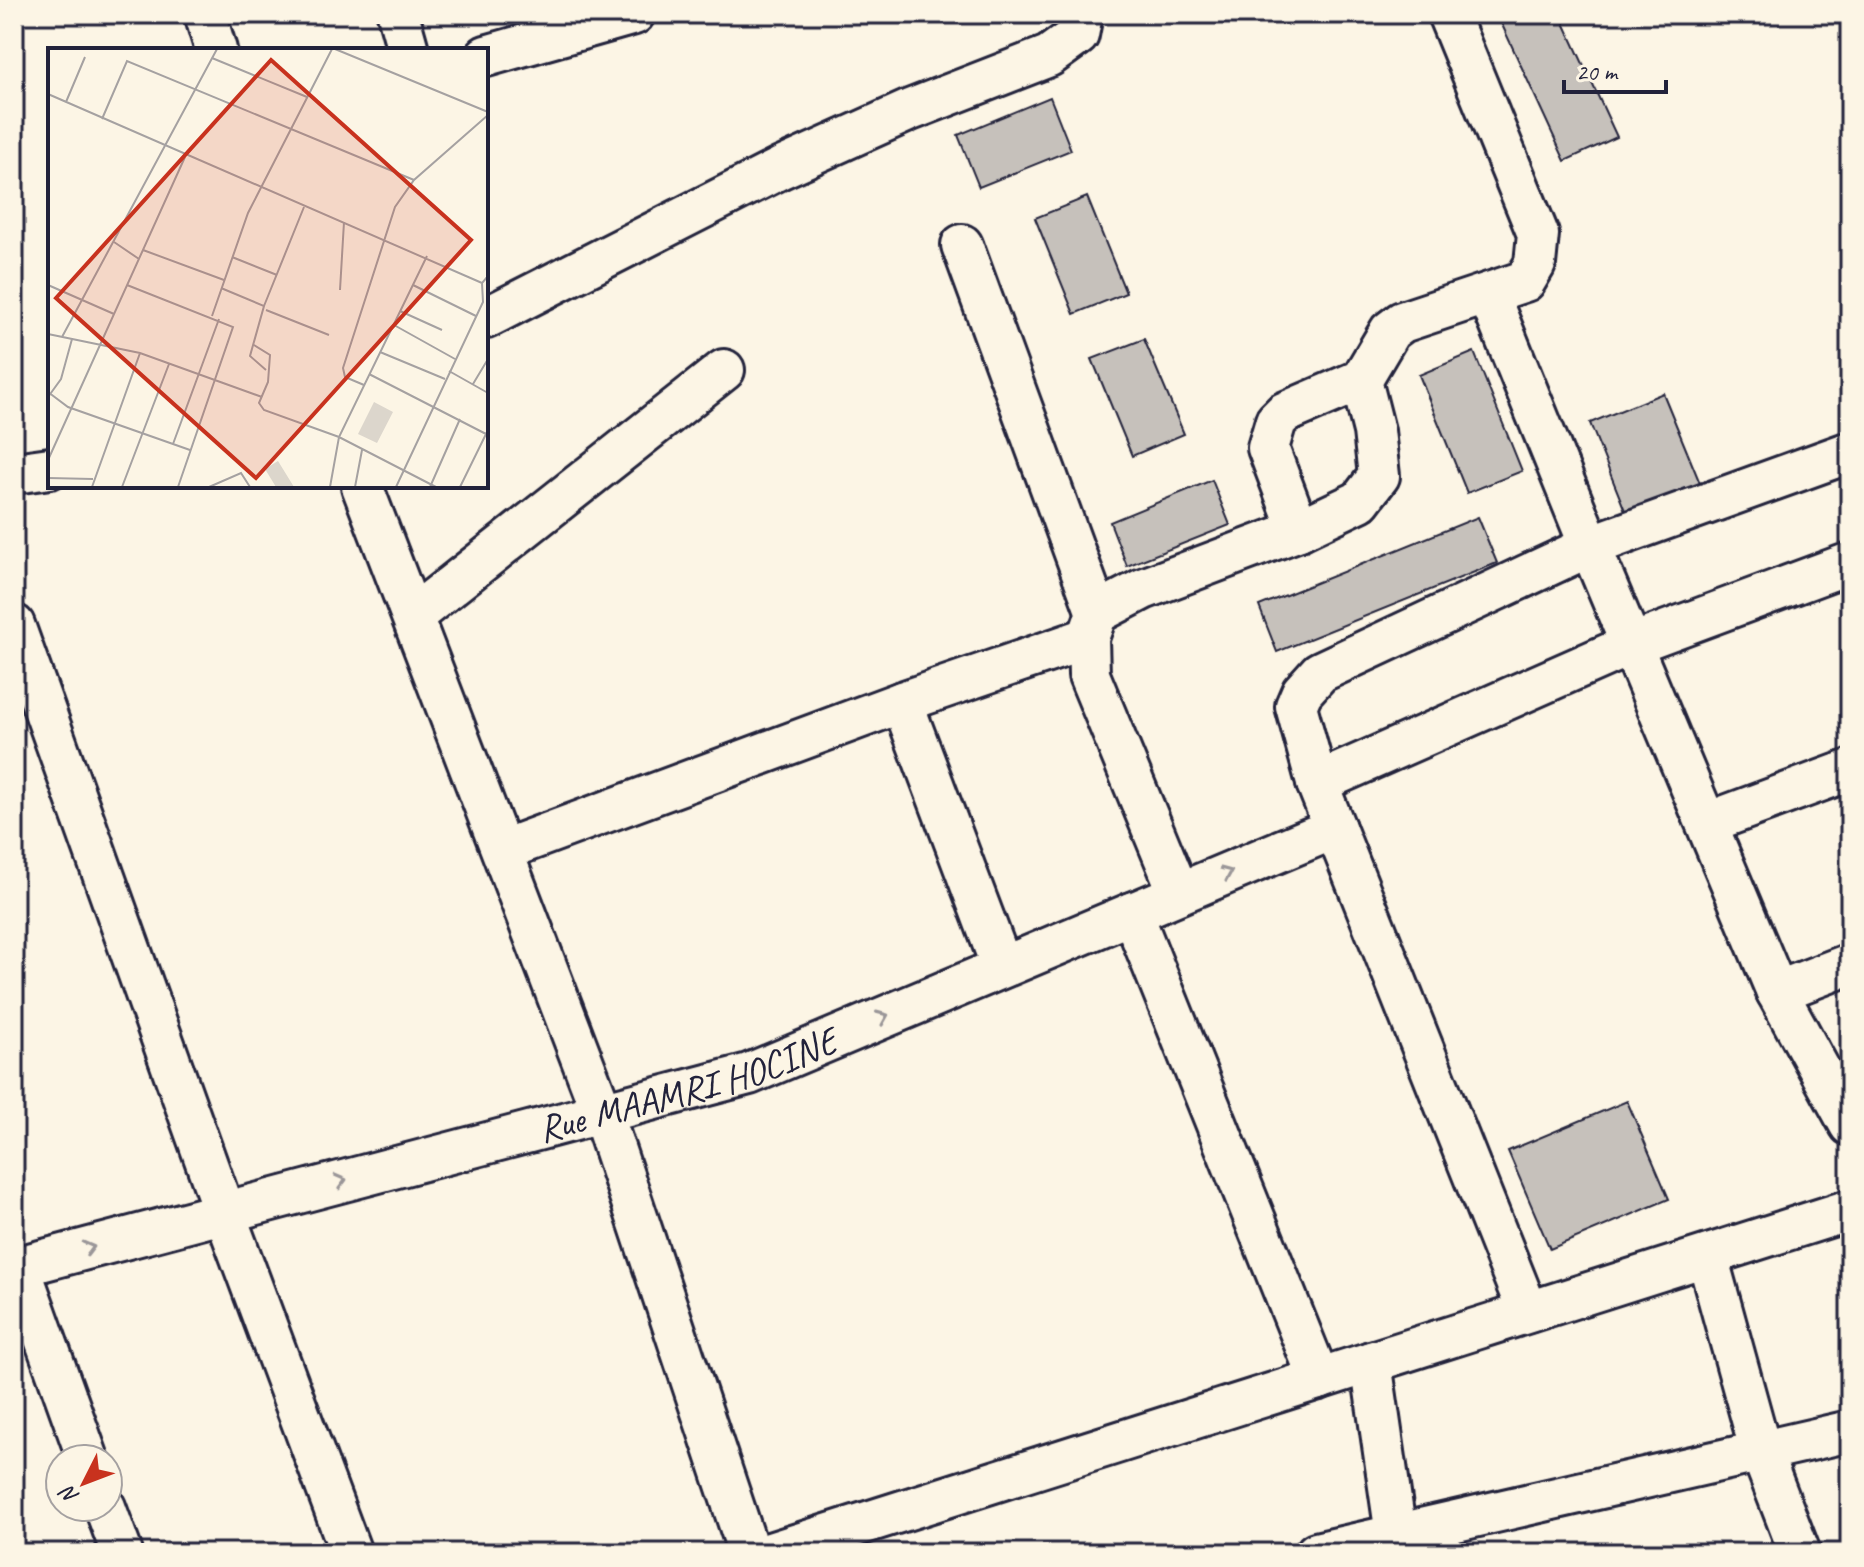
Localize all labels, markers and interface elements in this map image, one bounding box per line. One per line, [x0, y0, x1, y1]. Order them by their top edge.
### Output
scale bar [1564, 44, 1666, 94]
inset map [48, 48, 488, 488]
text: 20 m [1576, 57, 1619, 87]
one-way arrow [1218, 867, 1233, 883]
one-way arrow [876, 1010, 890, 1027]
street label: Rue MAAMRI HOCINE [533, 1014, 848, 1152]
one-way arrow [333, 1174, 347, 1191]
one-way arrow [82, 1240, 96, 1257]
north arrow [44, 1443, 124, 1523]
text: N [53, 1479, 85, 1510]

